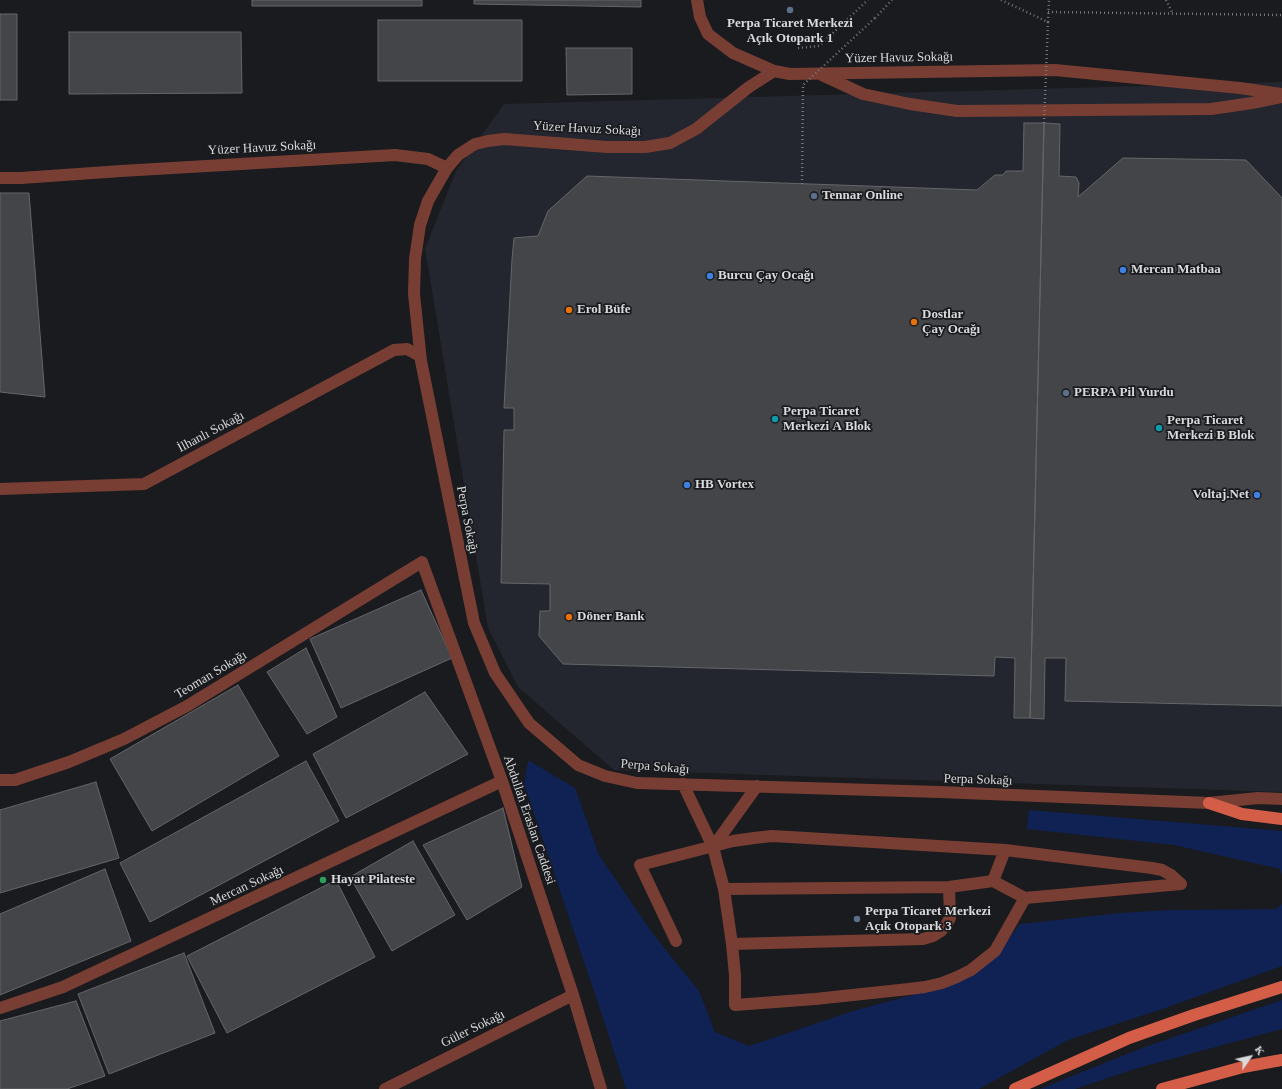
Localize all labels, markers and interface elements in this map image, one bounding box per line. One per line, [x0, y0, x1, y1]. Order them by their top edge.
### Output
marker: Perpa Ticaret Merkezi Açık Otopark 1 [785, 5, 795, 15]
place label: Perpa Ticaret Merkezi Açık Otopark 1 [727, 16, 853, 47]
street label: Yüzer Havuz Sokağı [845, 49, 953, 67]
street label: Yüzer Havuz Sokağı [533, 118, 641, 140]
street label: Yüzer Havuz Sokağı [208, 137, 316, 159]
place label: Tennar Online [822, 188, 903, 204]
marker: Tennar Online [809, 191, 819, 201]
place label: Mercan Matbaa [1131, 262, 1221, 278]
marker: Mercan Matbaa [1118, 265, 1128, 275]
place label: Burcu Çay Ocağı [718, 268, 814, 284]
marker: Burcu Çay Ocağı [705, 271, 715, 281]
place label: Erol Büfe [577, 302, 631, 318]
marker: Erol Büfe [564, 305, 574, 315]
place label: Dostlar Çay Ocağı [922, 307, 980, 338]
marker: Dostlar Çay Ocağı [909, 317, 919, 327]
place label: PERPA Pil Yurdu [1074, 385, 1174, 401]
marker: PERPA Pil Yurdu [1061, 388, 1071, 398]
place label: Perpa Ticaret Merkezi A Blok [783, 404, 871, 435]
street label: İlhanlı Sokağı [175, 408, 247, 456]
place label: Perpa Ticaret Merkezi B Blok [1167, 413, 1254, 444]
marker: Perpa Ticaret Merkezi A Blok [770, 414, 780, 424]
marker: Perpa Ticaret Merkezi B Blok [1154, 423, 1164, 433]
place label: HB Vortex [695, 477, 754, 493]
marker: HB Vortex [682, 480, 692, 490]
street label: Perpa Sokağı [453, 485, 481, 555]
place label: Voltaj.Net [1193, 487, 1249, 503]
marker: Voltaj.Net [1252, 490, 1262, 500]
place label: Döner Bank [577, 609, 645, 625]
marker: Döner Bank [564, 612, 574, 622]
street label: Teoman Sokağı [172, 647, 250, 703]
street label: Abdullah Eraslan Caddesi [500, 753, 558, 887]
street label: Perpa Sokağı [620, 756, 690, 778]
street label: Perpa Sokağı [943, 771, 1013, 789]
street label: Mercan Sokağı [208, 862, 286, 910]
place label: Hayat Pilateste [331, 872, 415, 888]
marker: Hayat Pilateste [318, 875, 328, 885]
place label: Perpa Ticaret Merkezi Açık Otopark 3 [865, 904, 991, 935]
marker: Perpa Ticaret Merkezi Açık Otopark 3 [852, 914, 862, 924]
street label: Güler Sokağı [439, 1007, 507, 1051]
north arrow [1230, 1037, 1270, 1077]
text: K [1253, 1043, 1267, 1057]

